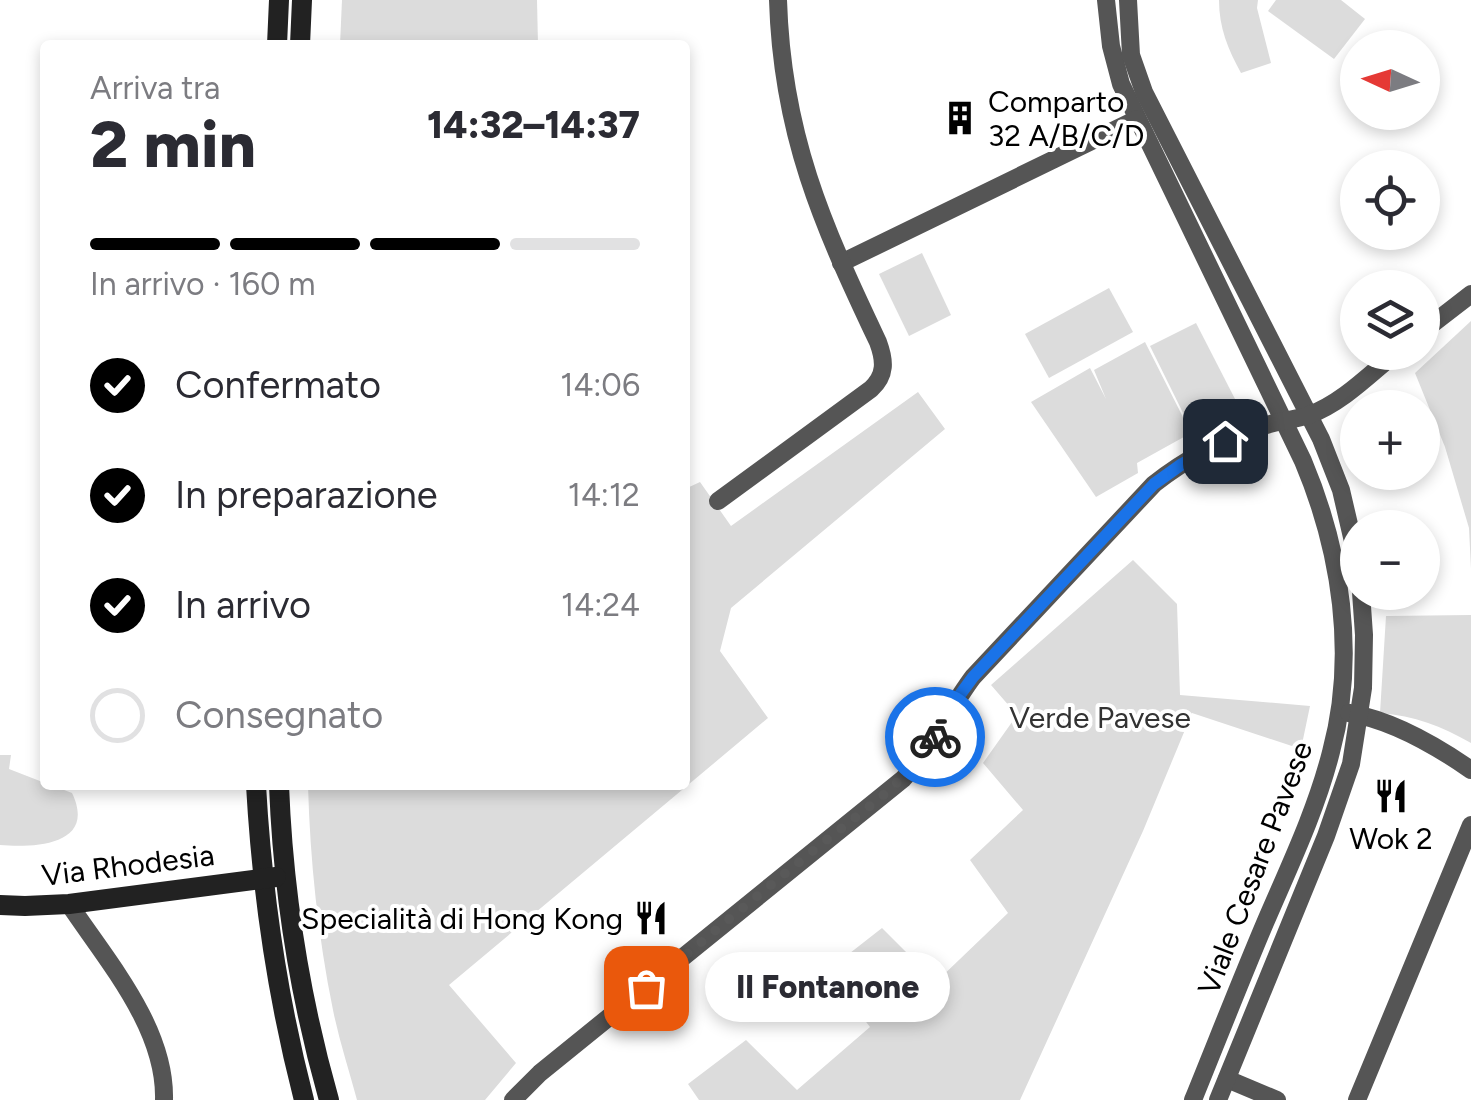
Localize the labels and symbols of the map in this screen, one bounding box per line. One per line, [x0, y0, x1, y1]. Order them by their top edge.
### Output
north arrow [1340, 30, 1440, 130]
place label: Comparto 32 A/B/C/D [988, 83, 1144, 154]
building icon: Comparto 32 A/B/C/D [941, 99, 979, 137]
pin [1183, 399, 1268, 484]
courier [885, 687, 985, 787]
park label: Verde Pavese [1009, 699, 1191, 736]
street label: Viale Cesare Pavese [1190, 736, 1320, 1000]
restaurant icon: Wok 2 [1372, 777, 1410, 815]
place label: Wok 2 [1349, 820, 1433, 857]
street label: Via Rhodesia [40, 836, 216, 894]
restaurant icon: Specialità di Hong Kong [632, 899, 670, 937]
place label: Specialità di Hong Kong [301, 900, 623, 937]
pin [604, 946, 689, 1031]
callout: Il Fontanone [706, 953, 951, 1023]

